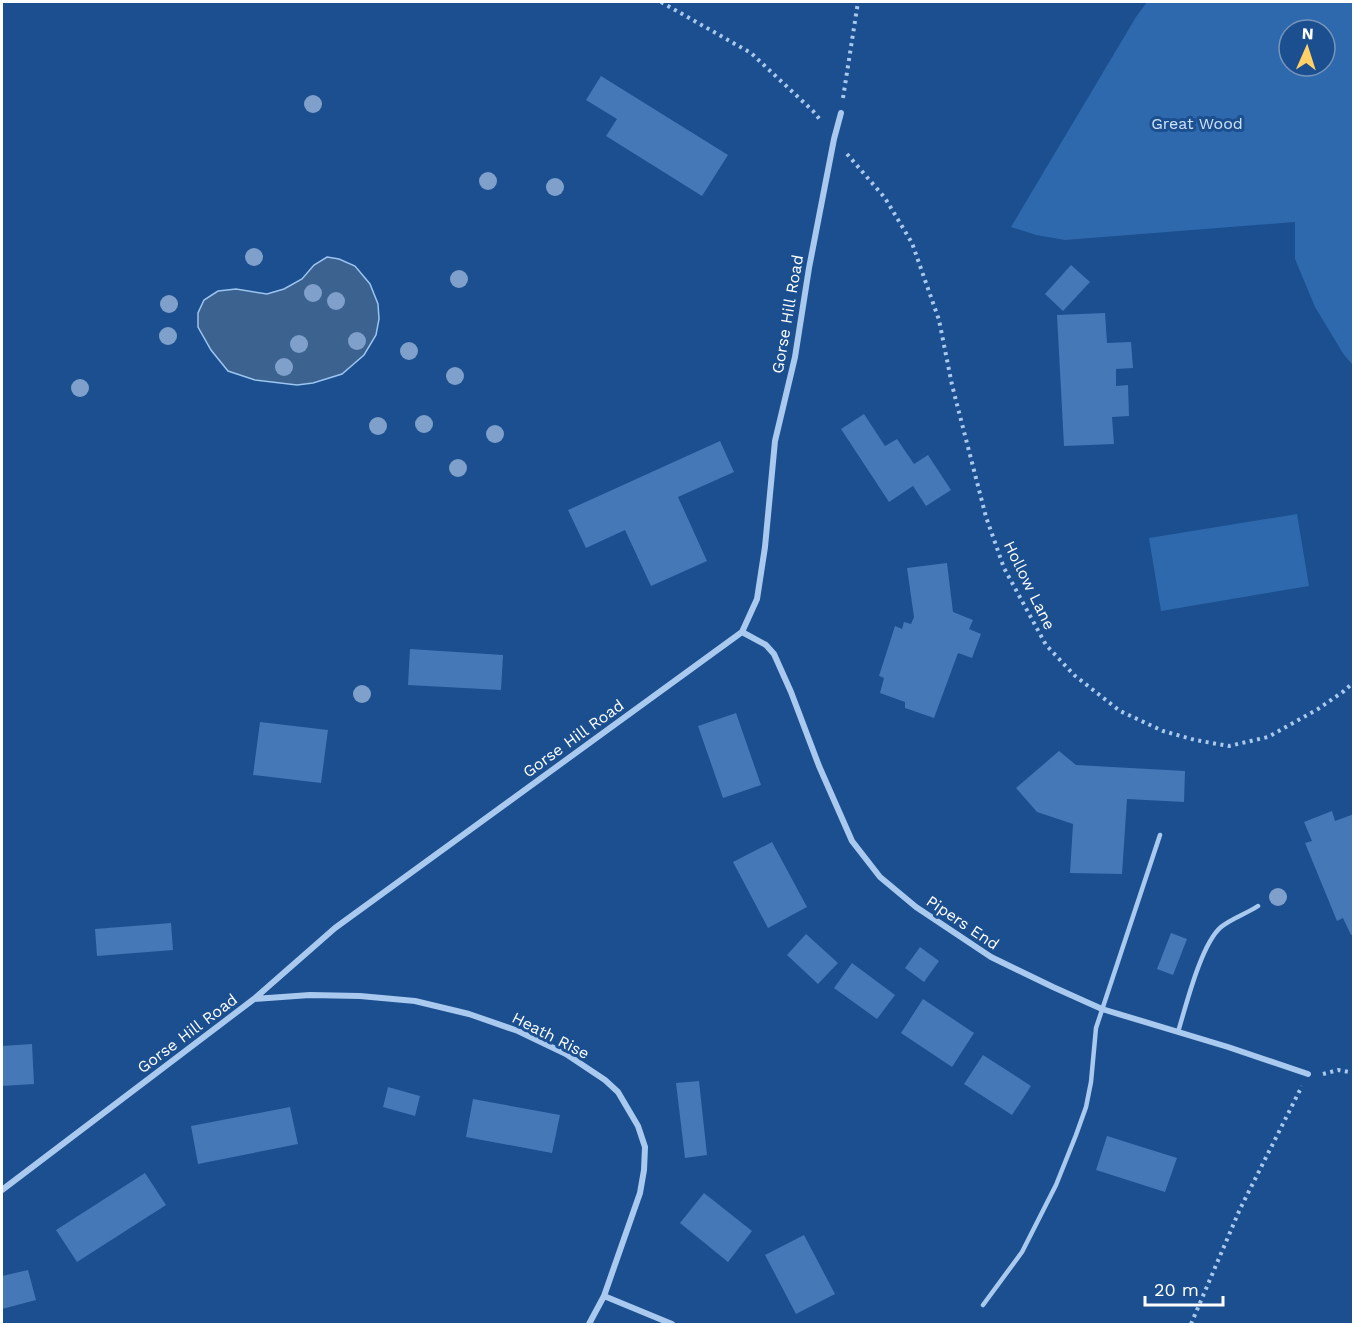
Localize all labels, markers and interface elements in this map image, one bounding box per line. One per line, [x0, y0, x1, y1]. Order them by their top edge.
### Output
north arrow [1277, 18, 1337, 78]
text: N [1301, 24, 1314, 43]
park label: Great Wood [1151, 114, 1243, 133]
street label: Gorse Hill Road [768, 253, 807, 375]
street label: Hollow Lane [1000, 538, 1059, 633]
street label: Gorse Hill Road [519, 695, 628, 781]
street label: Pipers End [923, 891, 1003, 954]
street label: Gorse Hill Road [134, 990, 241, 1077]
street label: Heath Rise [509, 1008, 593, 1063]
scale bar [1145, 1269, 1223, 1307]
text: 20 m [1154, 1279, 1199, 1300]

